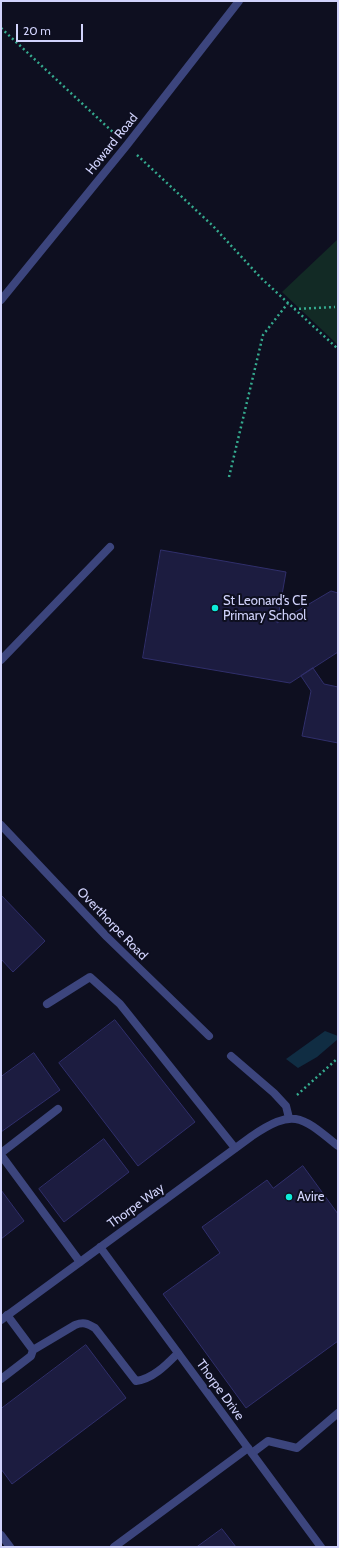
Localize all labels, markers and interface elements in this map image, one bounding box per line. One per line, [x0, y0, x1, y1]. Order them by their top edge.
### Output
scale bar [18, 16, 85, 42]
text: 20 m [23, 23, 51, 38]
street label: Howard Road [83, 110, 141, 178]
place label: St Leonard’s CE Primary School [223, 593, 308, 624]
marker: St Leonard’s CE Primary School [210, 603, 220, 613]
street label: Overthorpe Road [73, 885, 151, 963]
street label: Thorpe Way [105, 1180, 167, 1232]
place label: Avire [297, 1189, 324, 1205]
marker: Avire [284, 1192, 294, 1202]
street label: Thorpe Drive [193, 1357, 247, 1423]

